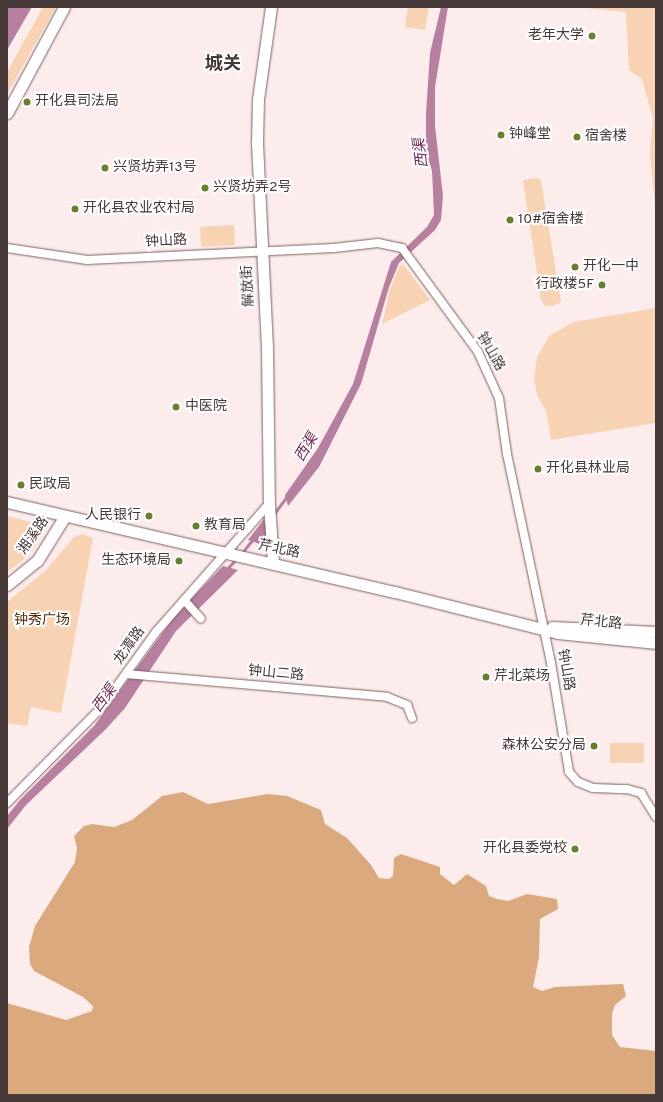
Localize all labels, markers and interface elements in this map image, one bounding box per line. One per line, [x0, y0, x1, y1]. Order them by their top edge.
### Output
place label: 老年大学 [528, 28, 584, 44]
marker: 老年大学 [587, 31, 597, 41]
district label: 城关 [205, 54, 241, 76]
place label: 开化县司法局 [35, 94, 119, 110]
marker: 开化县司法局 [22, 97, 32, 107]
place label: 钟峰堂 [509, 127, 551, 143]
place label: 宿舍楼 [585, 129, 627, 145]
marker: 钟峰堂 [496, 130, 506, 140]
marker: 宿舍楼 [572, 132, 582, 142]
water label: 西渠 [411, 137, 433, 169]
place label: 兴贤坊弄13号 [113, 160, 197, 176]
marker: 兴贤坊弄13号 [100, 163, 110, 173]
place label: 兴贤坊弄2号 [213, 180, 292, 196]
marker: 兴贤坊弄2号 [200, 183, 210, 193]
place label: 开化县农业农村局 [83, 201, 195, 217]
marker: 开化县农业农村局 [70, 204, 80, 214]
place label: 10#宿舍楼 [518, 212, 584, 228]
marker: 10#宿舍楼 [505, 215, 515, 225]
street label: 钟山路 [145, 233, 187, 251]
place label: 开化一中 [583, 259, 639, 275]
marker: 开化一中 [570, 262, 580, 272]
street label: 解放街 [240, 265, 258, 307]
place label: 行政楼5F [535, 277, 594, 293]
marker: 行政楼5F [597, 280, 607, 290]
street label: 钟山路 [472, 330, 508, 374]
place label: 中医院 [185, 399, 227, 415]
marker: 中医院 [170, 401, 182, 413]
water label: 西渠 [292, 431, 322, 465]
place label: 开化县林业局 [546, 461, 630, 477]
marker: 开化县林业局 [533, 464, 543, 474]
place label: 民政局 [29, 477, 71, 493]
marker: 民政局 [16, 480, 26, 490]
place label: 人民银行 [85, 508, 141, 524]
marker: 人民银行 [144, 511, 154, 521]
street label: 湘溪路 [15, 514, 53, 558]
place label: 教育局 [204, 518, 246, 534]
marker: 教育局 [191, 521, 201, 531]
street label: 芹北路 [257, 537, 301, 563]
place label: 生态环境局 [101, 553, 171, 569]
marker: 生态环境局 [174, 556, 184, 566]
street label: 芹北路 [579, 612, 623, 634]
park label: 钟秀广场 [14, 613, 70, 629]
street label: 龙潭路 [111, 624, 149, 668]
street label: 钟山路 [553, 648, 577, 692]
street label: 钟山二路 [247, 663, 305, 685]
place label: 芹北菜场 [494, 669, 550, 685]
marker: 芹北菜场 [481, 672, 491, 682]
water label: 西渠 [89, 682, 121, 716]
place label: 森林公安分局 [502, 738, 586, 754]
marker: 森林公安分局 [589, 741, 599, 751]
place label: 开化县委党校 [483, 841, 567, 857]
marker: 开化县委党校 [570, 844, 580, 854]

